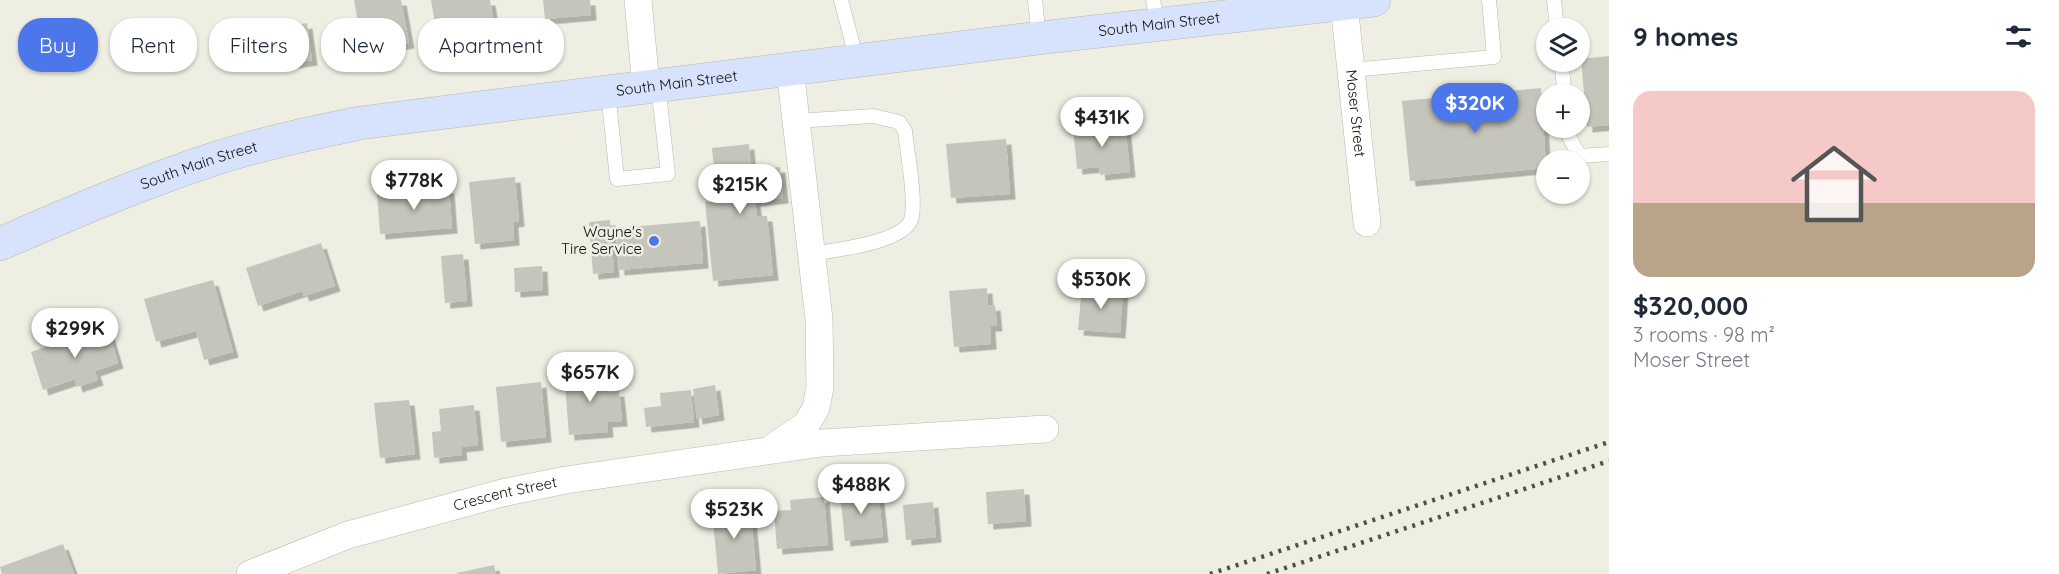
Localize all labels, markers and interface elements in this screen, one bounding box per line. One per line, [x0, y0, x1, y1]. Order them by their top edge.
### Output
street label: South Main Street [1097, 8, 1221, 40]
chip: Buy [18, 18, 98, 72]
chip: Rent [110, 18, 197, 72]
chip: Filters [209, 18, 309, 72]
chip: New [321, 18, 406, 72]
chip: Apartment [418, 18, 564, 72]
map controls [1536, 18, 1590, 204]
button: layers [1536, 18, 1590, 72]
text: 9 homes [1633, 20, 1738, 53]
icon: filters [2002, 20, 2035, 53]
street label: South Main Street [615, 66, 739, 100]
street label: Moser Street [1342, 69, 1370, 158]
pin: $320K [1433, 83, 1517, 134]
button: + [1536, 84, 1590, 138]
text: $320K [1445, 90, 1505, 115]
pin: $431K [1060, 97, 1144, 148]
text: $431K [1074, 104, 1130, 129]
icon: home [1780, 130, 1888, 238]
street label: South Main Street [137, 137, 259, 193]
button: − [1536, 150, 1590, 204]
pin: $778K [372, 160, 456, 211]
pin: $215K [698, 164, 782, 215]
text: $778K [385, 167, 443, 192]
text: $215K [712, 171, 768, 196]
place label: Wayne's Tire Service [561, 222, 642, 258]
marker: Wayne's Tire Service [647, 234, 661, 248]
pin: $530K [1059, 259, 1143, 310]
text: $530K [1071, 266, 1131, 291]
text: $320,000 [1633, 289, 1748, 322]
pin: $299K [33, 308, 117, 359]
text: $299K [45, 315, 105, 340]
text: 3 rooms · 98 m² [1633, 322, 1775, 347]
text: Moser Street [1633, 347, 1750, 372]
pin: $657K [548, 352, 632, 403]
text: $657K [561, 359, 619, 384]
pin: $488K [819, 464, 903, 515]
text: $488K [832, 471, 890, 496]
street label: Crescent Street [451, 472, 559, 515]
pin: $523K [692, 489, 776, 540]
text: $523K [705, 496, 763, 521]

